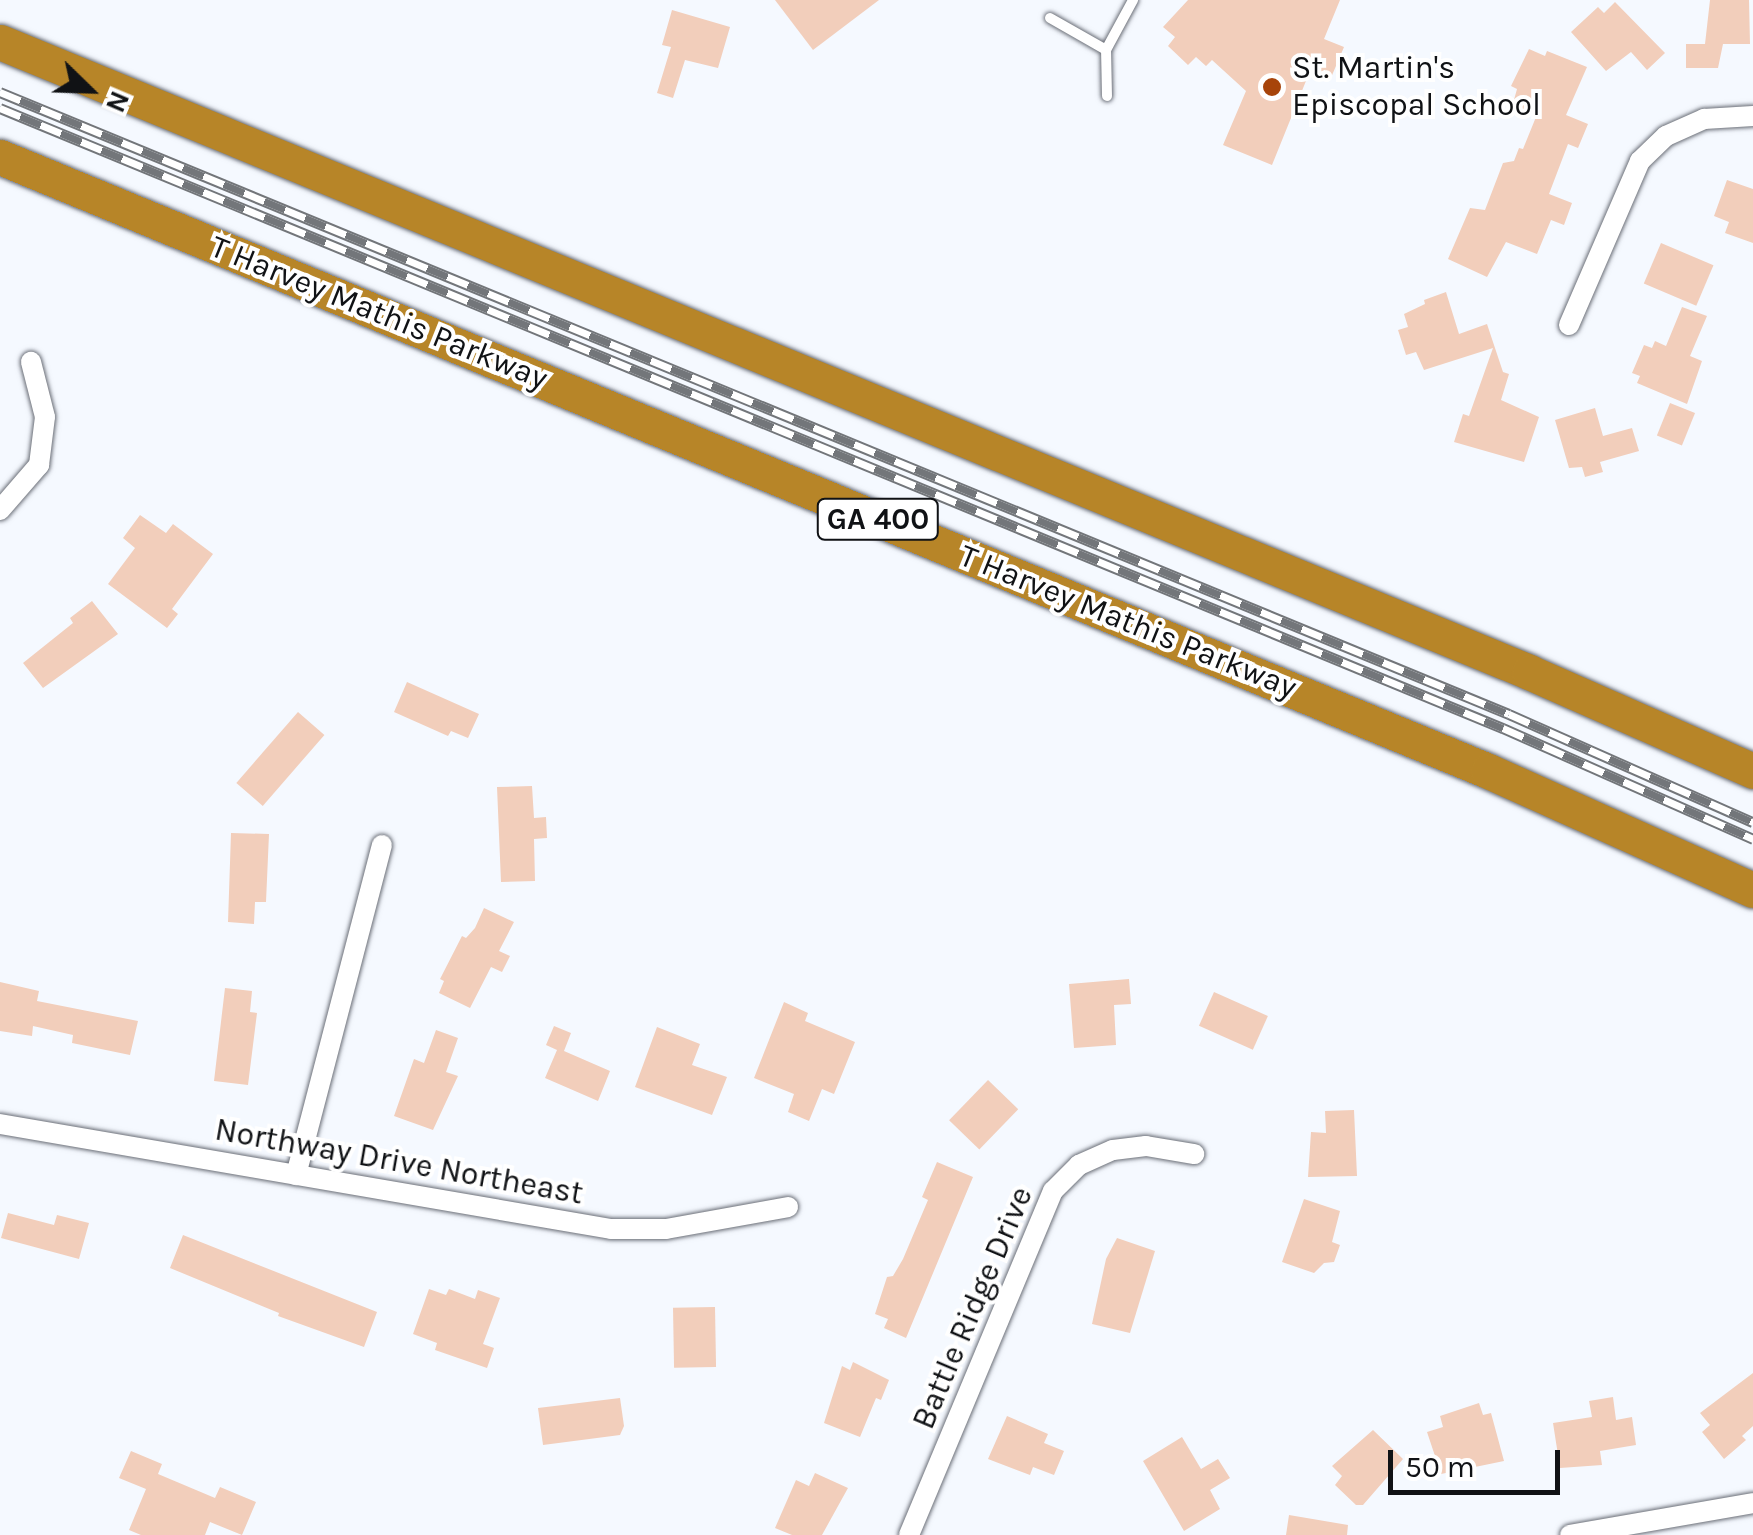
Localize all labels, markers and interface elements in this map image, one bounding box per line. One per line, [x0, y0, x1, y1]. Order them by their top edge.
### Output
north arrow [40, 40, 140, 140]
place label: St. Martin's Episcopal School [1292, 50, 1541, 125]
marker: St. Martin's Episcopal School [1261, 76, 1283, 98]
text: N [99, 86, 137, 118]
street label: T Harvey Mathis Parkway [205, 228, 553, 398]
road number: GA 400 [816, 494, 940, 544]
street label: T Harvey Mathis Parkway [954, 537, 1302, 707]
street label: Northway Drive Northeast [212, 1111, 586, 1213]
street label: Battle Ridge Drive [905, 1181, 1041, 1435]
scale bar [1393, 1430, 1566, 1492]
text: 50 m [1405, 1449, 1475, 1485]

